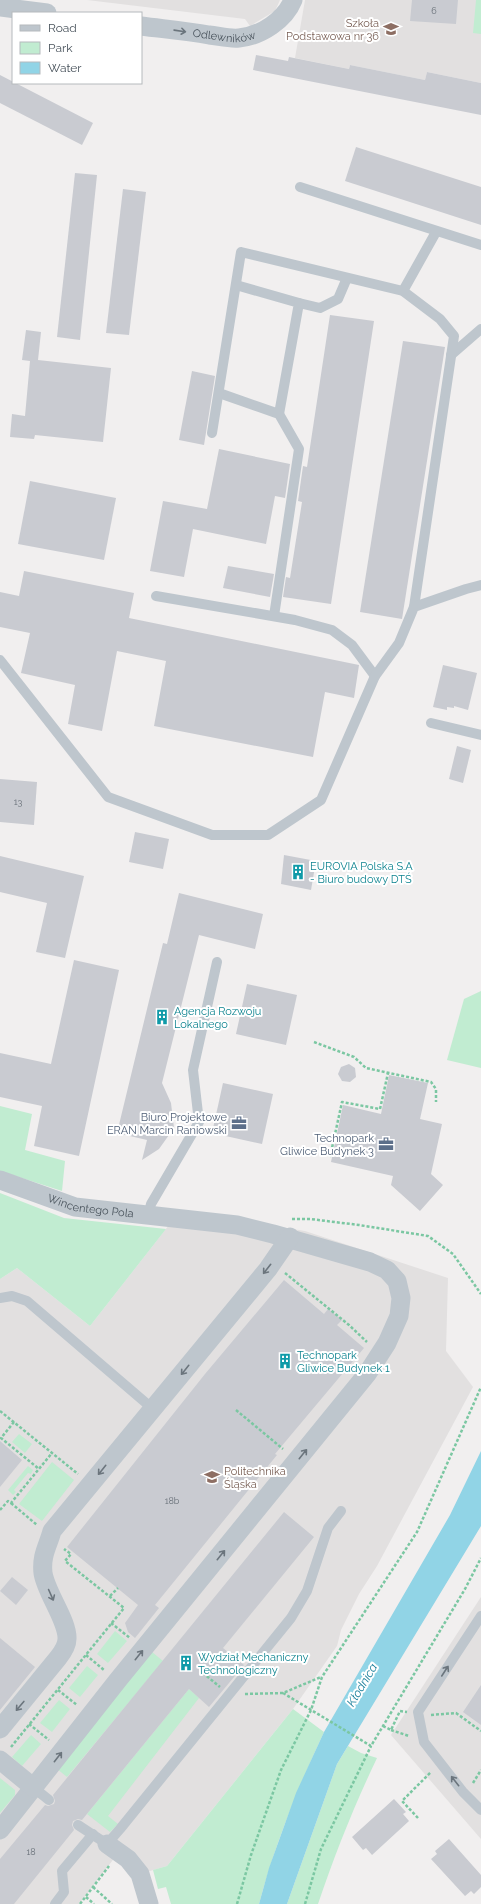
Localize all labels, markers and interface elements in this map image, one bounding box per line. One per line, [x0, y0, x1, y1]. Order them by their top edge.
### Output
house number: 6 [431, 6, 437, 16]
legend [12, 12, 142, 84]
place label: Szkoła Podstawowa nr 36 [286, 17, 379, 43]
school or university icon: Szkoła Podstawowa nr 36 [382, 20, 400, 38]
text: Road [48, 21, 77, 35]
one-way arrow [173, 27, 186, 35]
street label: Odlewników [192, 27, 257, 45]
text: Park [48, 41, 73, 55]
text: Water [48, 61, 82, 75]
house number: 13 [14, 797, 23, 807]
place label: EUROVIA Polska S.A - Biuro budowy DTŚ [310, 860, 413, 886]
building icon: EUROVIA Polska S.A - Biuro budowy DTŚ [289, 863, 307, 881]
place label: Agencja Rozwoju Lokalnego [174, 1005, 261, 1031]
building icon: Agencja Rozwoju Lokalnego [153, 1008, 171, 1026]
place label: Biuro Projektowe ERAN Marcin Raniowski [107, 1111, 228, 1137]
office icon: Biuro Projektowe ERAN Marcin Raniowski [230, 1114, 248, 1132]
place label: Technopark Gliwice Budynek 3 [280, 1132, 374, 1158]
office icon: Technopark Gliwice Budynek 3 [377, 1135, 395, 1153]
street label: Wincentego Pola [46, 1192, 134, 1220]
one-way arrow [263, 1264, 272, 1275]
place label: Technopark Gliwice Budynek 1 [297, 1349, 390, 1375]
building icon: Technopark Gliwice Budynek 1 [276, 1352, 294, 1370]
one-way arrow [181, 1364, 189, 1375]
one-way arrow [299, 1448, 308, 1459]
one-way arrow [98, 1465, 107, 1476]
place label: Politechnika Śląska [224, 1465, 286, 1491]
school or university icon: Politechnika Śląska [203, 1468, 221, 1486]
house number: 18b [165, 1496, 180, 1506]
one-way arrow [217, 1549, 226, 1560]
one-way arrow [47, 1589, 55, 1601]
one-way arrow [135, 1650, 143, 1661]
place label: Wydział Mechaniczny Technologiczny [198, 1651, 308, 1677]
building icon: Wydział Mechaniczny Technologiczny [177, 1654, 195, 1672]
water label: Kłodnica [344, 1661, 380, 1709]
one-way arrow [441, 1666, 449, 1677]
one-way arrow [15, 1701, 24, 1711]
one-way arrow [54, 1751, 62, 1762]
one-way arrow [451, 1776, 459, 1787]
house number: 18 [26, 1847, 36, 1857]

